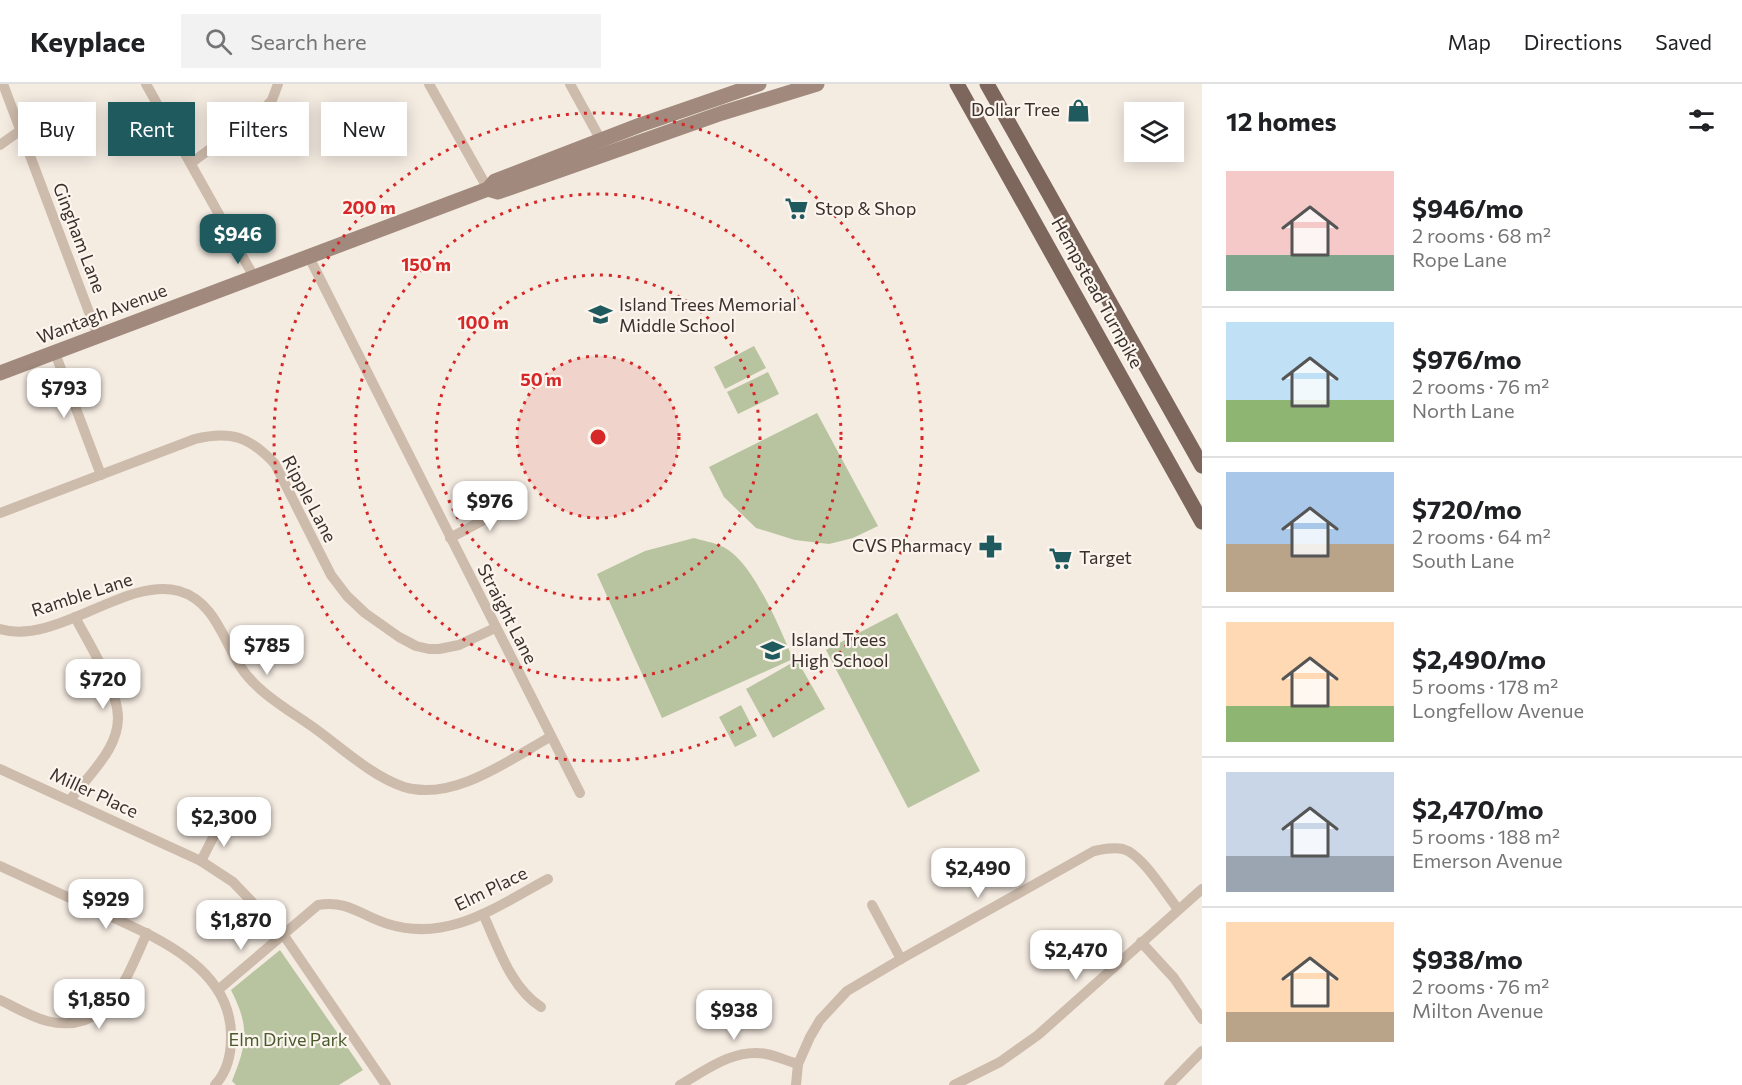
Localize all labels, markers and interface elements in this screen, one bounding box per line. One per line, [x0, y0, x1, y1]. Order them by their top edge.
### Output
search box [181, 14, 601, 68]
text: Keyplace [30, 24, 145, 58]
icon: search [202, 25, 235, 58]
text: Search here [250, 28, 367, 55]
text: Map [1448, 29, 1491, 54]
text: Directions [1524, 29, 1622, 54]
text: Saved [1655, 29, 1712, 54]
shop icon: Dollar Tree [1065, 97, 1091, 123]
place label: Dollar Tree [971, 98, 1060, 120]
chip: Buy [18, 102, 96, 156]
chip: Rent [108, 102, 195, 156]
chip: Filters [207, 102, 309, 156]
chip: New [321, 102, 407, 156]
map controls [1124, 102, 1184, 162]
button: layers [1124, 102, 1184, 162]
icon: filters [1685, 104, 1718, 137]
text: 12 homes [1226, 105, 1337, 136]
street label: Gingham Lane [49, 179, 111, 296]
text: $946/mo [1412, 192, 1524, 223]
icon: home [1274, 195, 1346, 267]
text: 200 m [342, 196, 396, 218]
supermarket icon: Stop & Shop [784, 196, 810, 222]
place label: Stop & Shop [815, 197, 916, 219]
street label: Hempstead Turnpike [1047, 213, 1148, 372]
pin: $946 [202, 214, 274, 265]
text: $946 [214, 221, 262, 245]
text: 2 rooms · 68 m² [1412, 223, 1551, 247]
text: Rope Lane [1412, 247, 1507, 271]
text: 150 m [401, 253, 451, 275]
street label: Wantagh Avenue [34, 278, 170, 348]
place label: Island Trees Memorial Middle School [619, 293, 797, 336]
school or university icon: Island Trees Memorial Middle School [588, 302, 614, 328]
text: 100 m [457, 311, 509, 333]
text: $976/mo [1412, 343, 1522, 374]
icon: home [1274, 346, 1346, 418]
pin: $793 [28, 368, 100, 419]
text: 50 m [520, 368, 562, 390]
text: 2 rooms · 76 m² [1412, 374, 1549, 398]
text: $793 [41, 375, 87, 399]
text: North Lane [1412, 398, 1514, 422]
centre of rings [588, 427, 608, 447]
street label: Ripple Lane [278, 451, 342, 546]
pin: $976 [454, 481, 526, 532]
text: $976 [467, 488, 513, 512]
text: $720/mo [1412, 493, 1522, 524]
icon: home [1274, 496, 1346, 568]
text: 2 rooms · 64 m² [1412, 524, 1551, 548]
pharmacy icon: CVS Pharmacy [977, 533, 1003, 559]
place label: CVS Pharmacy [852, 534, 972, 556]
supermarket icon: Target [1048, 545, 1074, 571]
place label: Target [1079, 546, 1132, 568]
text: South Lane [1412, 548, 1514, 572]
street label: Straight Lane [473, 560, 542, 667]
street label: Ramble Lane [28, 567, 135, 621]
pin: $785 [231, 625, 303, 676]
place label: Island Trees High School [791, 628, 889, 671]
text: $785 [244, 632, 290, 656]
school or university icon: Island Trees High School [760, 637, 786, 663]
text: $2,490/mo [1412, 643, 1546, 674]
icon: home [1274, 646, 1346, 718]
pin: $720 [67, 659, 139, 710]
text: $720 [79, 666, 127, 690]
text: 5 rooms · 178 m² [1412, 674, 1558, 698]
text: Longfellow Avenue [1412, 698, 1584, 722]
street label: Miller Place [47, 762, 142, 822]
text: $2,470/mo [1412, 793, 1544, 824]
icon: home [1274, 796, 1346, 868]
pin: $2,300 [175, 797, 273, 848]
text: $2,300 [191, 804, 257, 828]
text: 5 rooms · 188 m² [1412, 824, 1560, 848]
pin: $2,490 [929, 848, 1027, 899]
text: Emerson Avenue [1412, 848, 1563, 872]
text: $2,490 [945, 855, 1011, 879]
street label: Elm Place [451, 861, 530, 915]
pin: $929 [70, 879, 142, 930]
text: $929 [82, 886, 130, 910]
pin: $1,870 [192, 900, 290, 951]
text: $1,870 [210, 907, 272, 931]
pin: $2,470 [1027, 930, 1125, 981]
text: $2,470 [1044, 937, 1108, 961]
text: $938/mo [1412, 943, 1523, 974]
icon: home [1274, 946, 1346, 1018]
text: 2 rooms · 76 m² [1412, 974, 1549, 998]
pin: $1,850 [50, 979, 148, 1030]
text: $1,850 [68, 986, 130, 1010]
pin: $938 [698, 990, 770, 1041]
text: $938 [710, 997, 758, 1021]
text: Milton Avenue [1412, 998, 1543, 1022]
park label: Elm Drive Park [229, 1028, 348, 1050]

